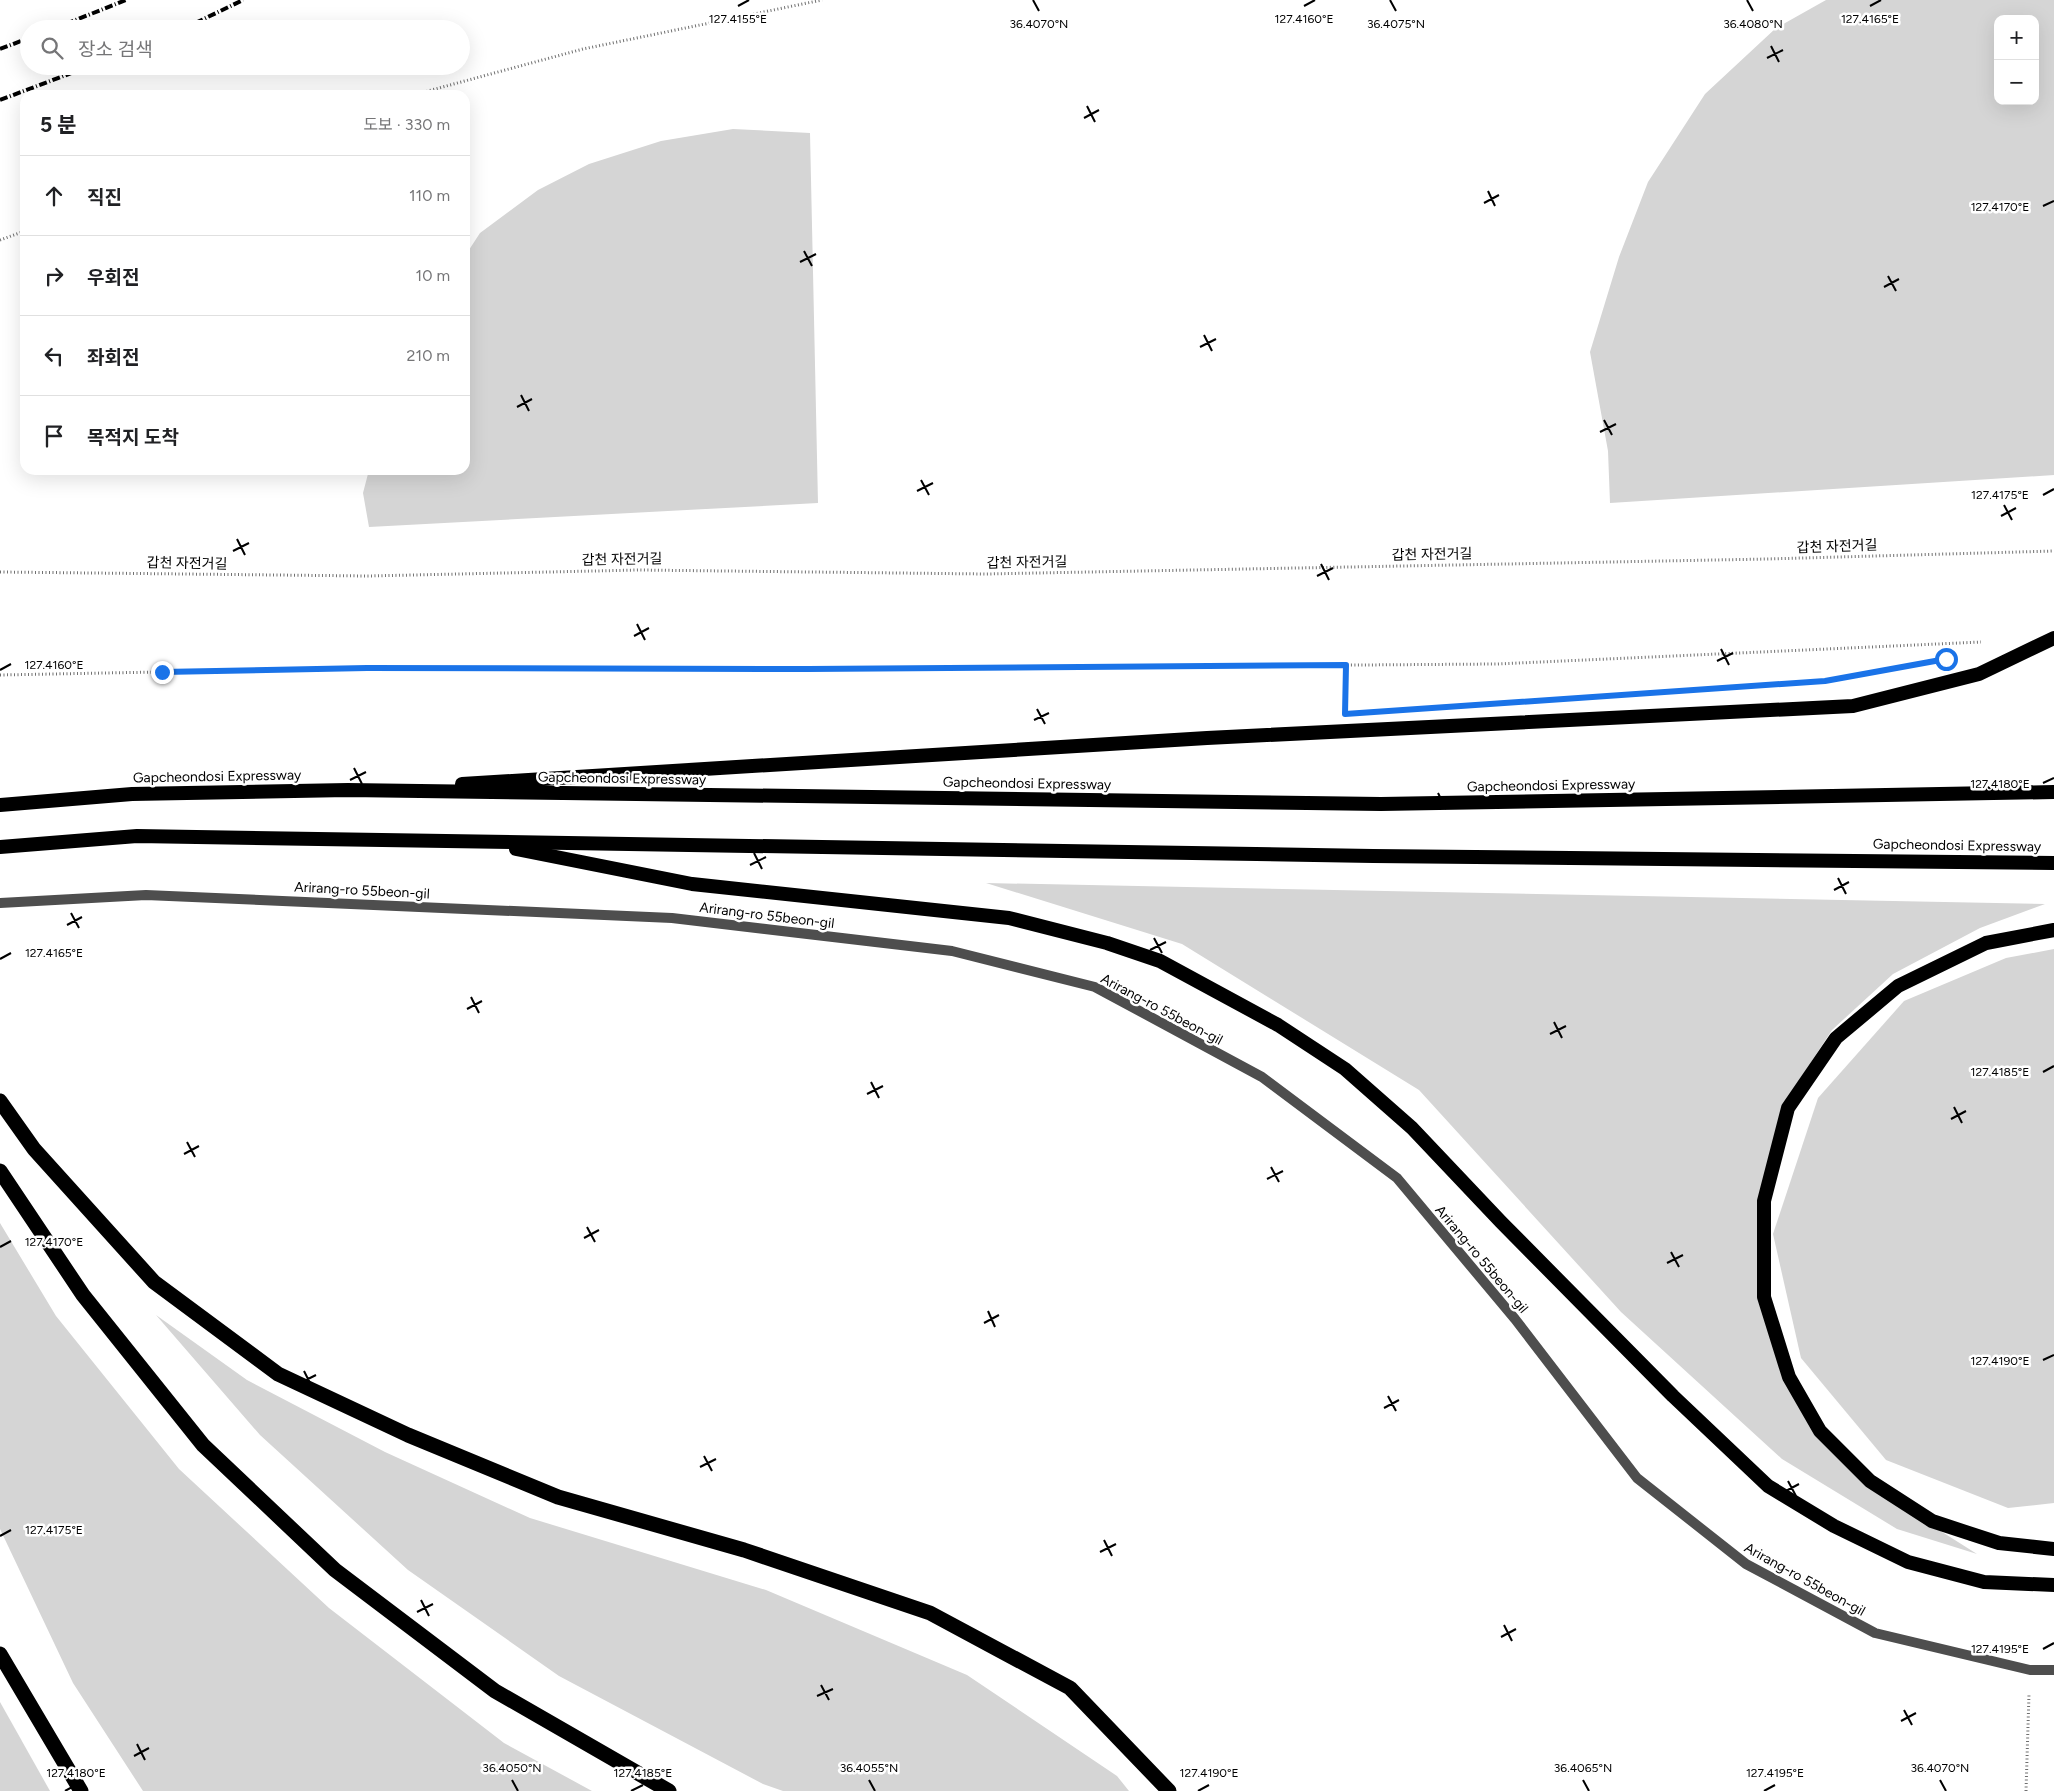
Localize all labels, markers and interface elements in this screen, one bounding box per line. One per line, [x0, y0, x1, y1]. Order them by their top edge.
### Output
text: 127.4155°E [709, 12, 767, 26]
text: 127.4160°E [1274, 12, 1334, 26]
text: 127.4165°E [1841, 12, 1899, 26]
map controls [1994, 15, 2039, 105]
button: + [1994, 15, 2039, 60]
text: 36.4070°N [1010, 17, 1068, 31]
text: 36.4075°N [1367, 17, 1425, 31]
text: 36.4080°N [1723, 17, 1783, 31]
search box [20, 20, 470, 75]
icon: search [38, 34, 66, 62]
text: 장소 검색 [78, 38, 153, 61]
button: − [1994, 60, 2039, 105]
text: 5 분 [40, 112, 77, 137]
text: 도보 · 330 m [363, 115, 450, 134]
icon: ahead [40, 182, 68, 210]
text: 직진 [87, 186, 122, 209]
text: 110 m [409, 186, 450, 205]
text: 127.4170°E [1971, 200, 2029, 214]
icon: right [40, 262, 68, 290]
text: 우회전 [87, 266, 139, 289]
text: 10 m [416, 266, 450, 285]
icon: left [40, 342, 68, 370]
text: 좌회전 [87, 346, 139, 369]
text: 210 m [407, 346, 450, 365]
icon: arrive [40, 422, 68, 450]
text: 목적지 도착 [87, 426, 179, 449]
text: 127.4175°E [1971, 488, 2029, 502]
street label: 갑천 자전거길 [1796, 537, 1878, 556]
street label: 갑천 자전거길 [1391, 545, 1473, 564]
street label: 갑천 자전거길 [581, 550, 663, 569]
street label: 갑천 자전거길 [986, 553, 1068, 572]
street label: 갑천 자전거길 [146, 554, 228, 573]
route start [1935, 648, 1958, 671]
text: 127.4160°E [24, 658, 84, 672]
route end [151, 661, 174, 684]
street label: Gapcheondosi Expressway [133, 767, 302, 786]
street label: Gapcheondosi Expressway [538, 769, 707, 788]
street label: Gapcheondosi Expressway [943, 774, 1112, 793]
street label: Gapcheondosi Expressway [1467, 776, 1636, 795]
text: 127.4180°E [1970, 777, 2030, 791]
street label: Gapcheondosi Expressway [1873, 836, 2042, 855]
street label: Arirang-ro 55beon-gil [294, 878, 430, 903]
street label: Arirang-ro 55beon-gil [699, 899, 835, 932]
text: 127.4165°E [25, 946, 83, 960]
street label: Arirang-ro 55beon-gil [1098, 970, 1226, 1049]
text: 127.4185°E [1971, 1065, 2029, 1079]
street label: Arirang-ro 55beon-gil [1431, 1202, 1532, 1317]
text: 127.4170°E [25, 1235, 83, 1249]
text: 127.4190°E [1970, 1354, 2030, 1368]
text: 127.4175°E [25, 1523, 83, 1537]
street label: Arirang-ro 55beon-gil [1741, 1539, 1868, 1620]
text: 127.4195°E [1971, 1642, 2029, 1656]
text: 36.4050°N [482, 1761, 542, 1775]
text: 36.4055°N [840, 1761, 898, 1775]
text: 36.4065°N [1554, 1761, 1612, 1775]
text: 36.4070°N [1911, 1761, 1969, 1775]
text: 127.4180°E [46, 1766, 106, 1780]
text: 127.4185°E [614, 1766, 672, 1780]
text: 127.4190°E [1179, 1766, 1239, 1780]
text: 127.4195°E [1746, 1766, 1804, 1780]

